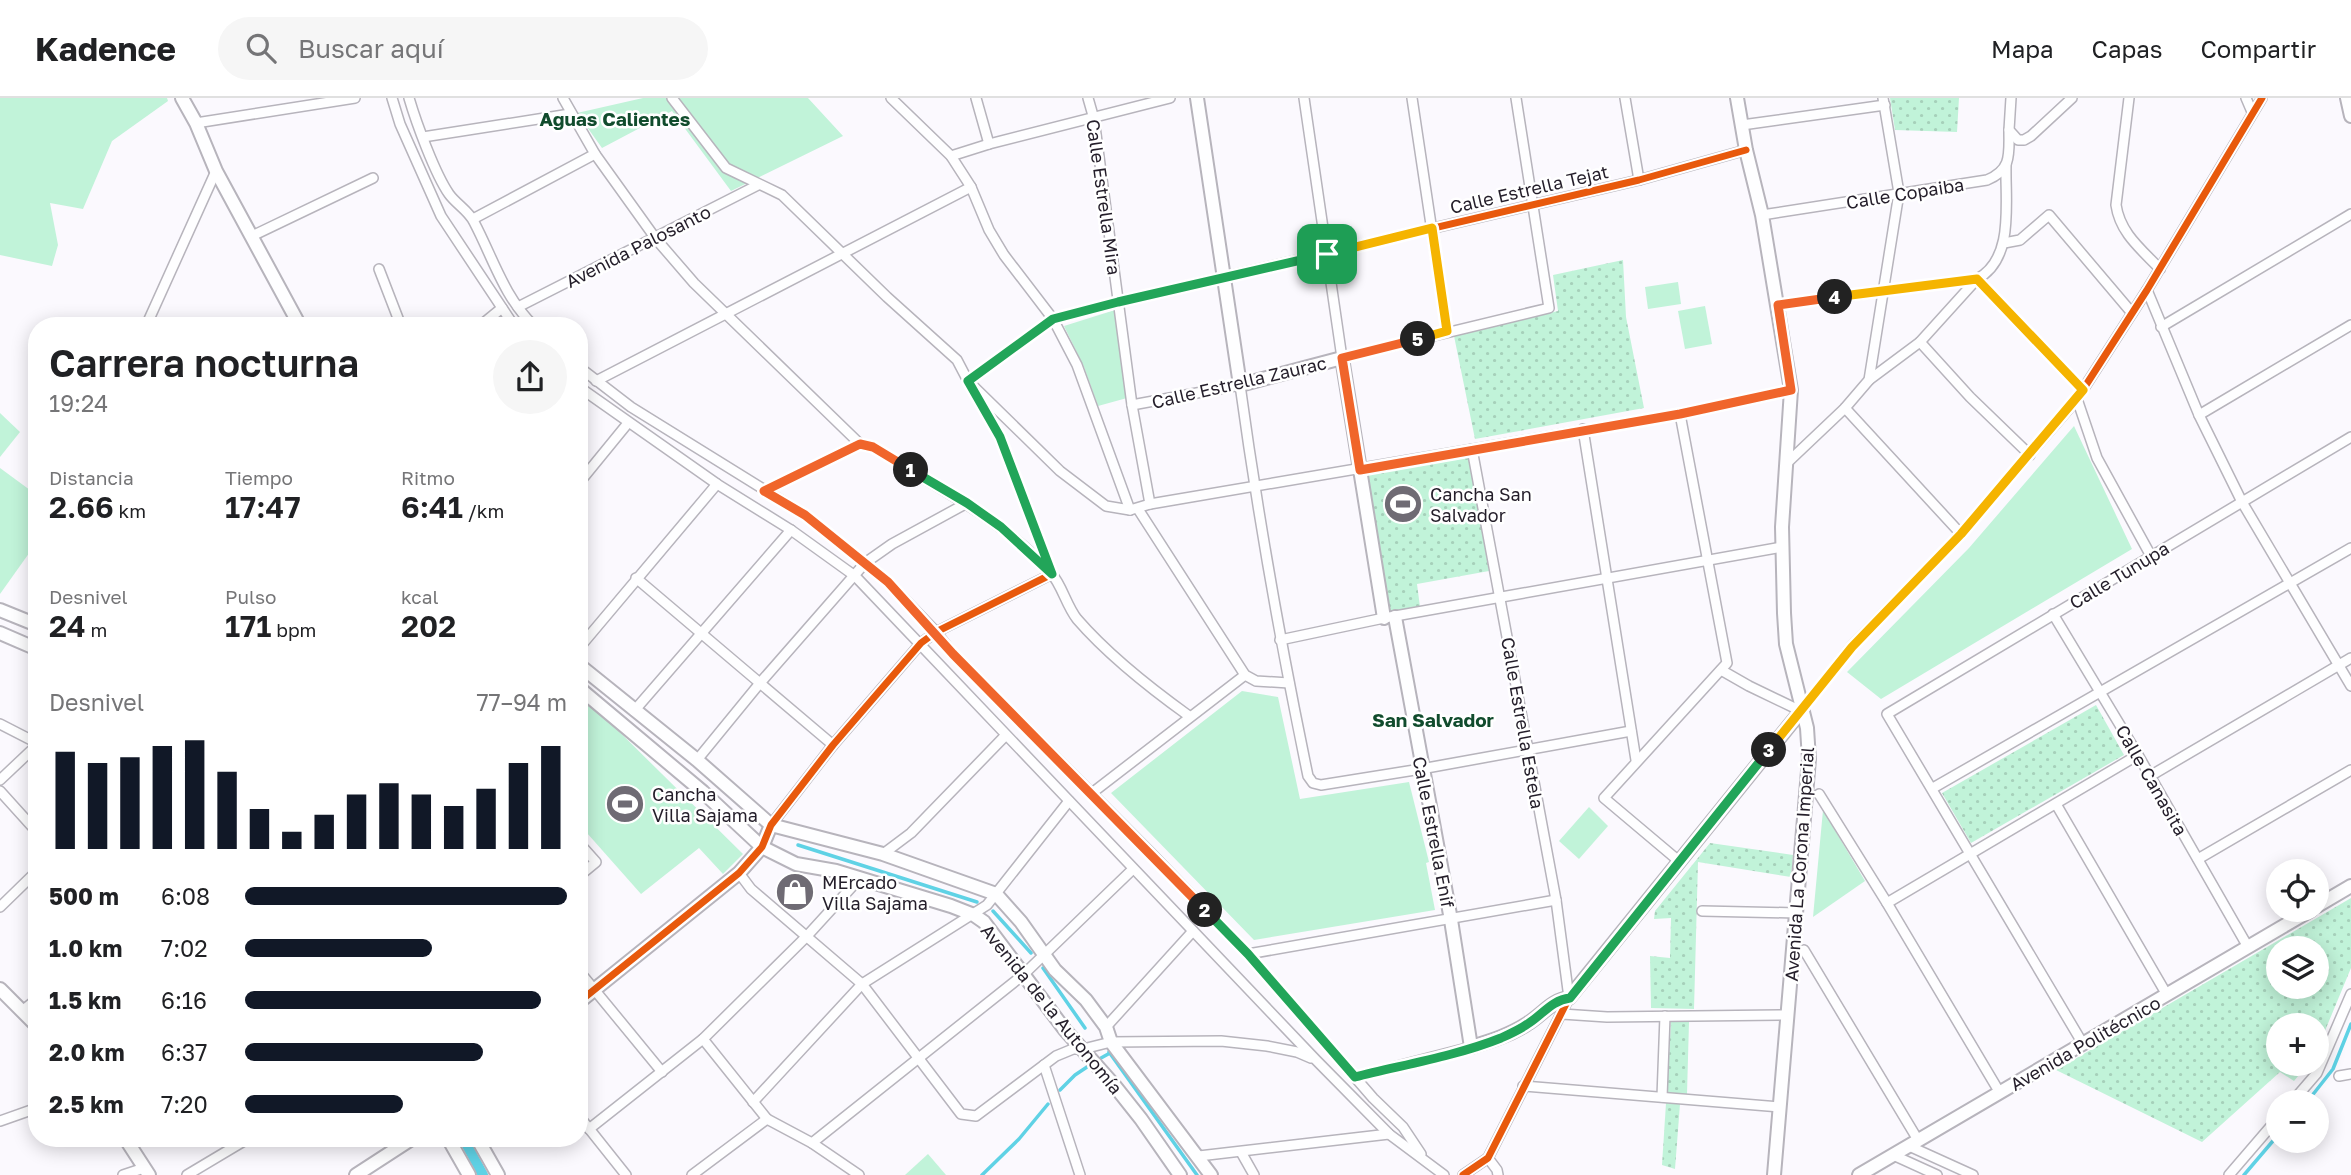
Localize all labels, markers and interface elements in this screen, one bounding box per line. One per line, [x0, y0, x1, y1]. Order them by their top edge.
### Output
search box [218, 17, 708, 80]
text: Kadence [35, 29, 176, 68]
icon: search [242, 29, 280, 67]
text: Buscar aquí [298, 33, 444, 64]
text: Mapa [1991, 34, 2054, 63]
text: Capas [2092, 34, 2162, 63]
text: Compartir [2200, 34, 2316, 63]
district label: Aguas Calientes [540, 107, 691, 130]
street label: Calle Estrella Mira [1082, 118, 1126, 276]
street label: Calle Estrella Tejat [1448, 160, 1610, 218]
street label: Calle Copaiba [1844, 173, 1966, 213]
street label: Avenida Palosanto [562, 200, 714, 292]
pin [1297, 224, 1357, 284]
icon: arrive [1308, 235, 1346, 273]
pin: 4 [1818, 280, 1853, 314]
text: 4 [1829, 285, 1840, 308]
pin: 5 [1400, 322, 1436, 356]
text: 5 [1412, 327, 1423, 350]
text: Carrera nocturna [49, 340, 359, 385]
button: share [493, 340, 567, 414]
street label: Calle Estrella Zaurac [1150, 351, 1329, 413]
text: 19:24 [49, 389, 108, 417]
pin: 1 [894, 452, 928, 488]
text: 1 [906, 458, 915, 481]
text: Distancia [49, 466, 134, 489]
text: Tiempo [225, 466, 293, 489]
text: Ritmo [401, 466, 455, 489]
sports icon: Cancha San Salvador [1382, 483, 1424, 525]
place label: Cancha San Salvador [1430, 483, 1532, 526]
text: 2.66 [49, 489, 114, 525]
text: 17:47 [225, 489, 301, 525]
text: 6:41 [401, 489, 463, 525]
text: km [114, 499, 146, 522]
text: /km [463, 499, 504, 522]
street label: Calle Tunupa [2065, 537, 2173, 613]
text: Desnivel [49, 585, 128, 608]
text: Pulso [225, 585, 277, 608]
text: kcal [401, 585, 439, 608]
text: 24 [49, 608, 86, 644]
text: 171 [225, 608, 271, 644]
text: 202 [401, 608, 456, 644]
text: m [86, 618, 107, 641]
text: bpm [271, 618, 316, 641]
street label: Calle Estrella Estela [1497, 635, 1549, 811]
text: Desnivel [49, 688, 144, 716]
text: 77–94 m [476, 688, 567, 716]
district label: San Salvador [1372, 708, 1495, 731]
street label: Calle Canasita [2111, 721, 2193, 839]
pin: 3 [1752, 732, 1786, 768]
text: 3 [1763, 738, 1774, 761]
street label: Avenida La Corona Imperial [1780, 746, 1818, 982]
street label: Calle Estrella Enif [1409, 755, 1460, 910]
sports icon: Cancha Villa Sajama [604, 783, 646, 825]
place label: Cancha Villa Sajama [652, 783, 758, 826]
map controls [2266, 859, 2329, 1153]
button: locate [2266, 859, 2329, 922]
shop icon: MErcado Villa Sajama [774, 871, 816, 913]
place label: MErcado Villa Sajama [822, 871, 928, 914]
text: 500 m [49, 882, 119, 910]
text: 6:08 [161, 882, 210, 910]
pin: 2 [1188, 892, 1222, 928]
text: 2 [1199, 898, 1210, 921]
street label: Avenida de la Autonomía [977, 919, 1127, 1099]
text: 1.0 km [49, 934, 122, 962]
text: 7:02 [161, 934, 208, 962]
button: layers [2266, 936, 2329, 999]
text: 1.5 km [49, 986, 121, 1014]
text: 6:16 [161, 986, 207, 1014]
street label: Avenida Politécnico [2006, 991, 2164, 1095]
button: + [2266, 1013, 2329, 1076]
text: 2.0 km [49, 1038, 125, 1066]
text: 6:37 [161, 1038, 207, 1066]
text: 2.5 km [49, 1090, 124, 1118]
text: 7:20 [161, 1090, 208, 1118]
button: − [2266, 1090, 2329, 1153]

